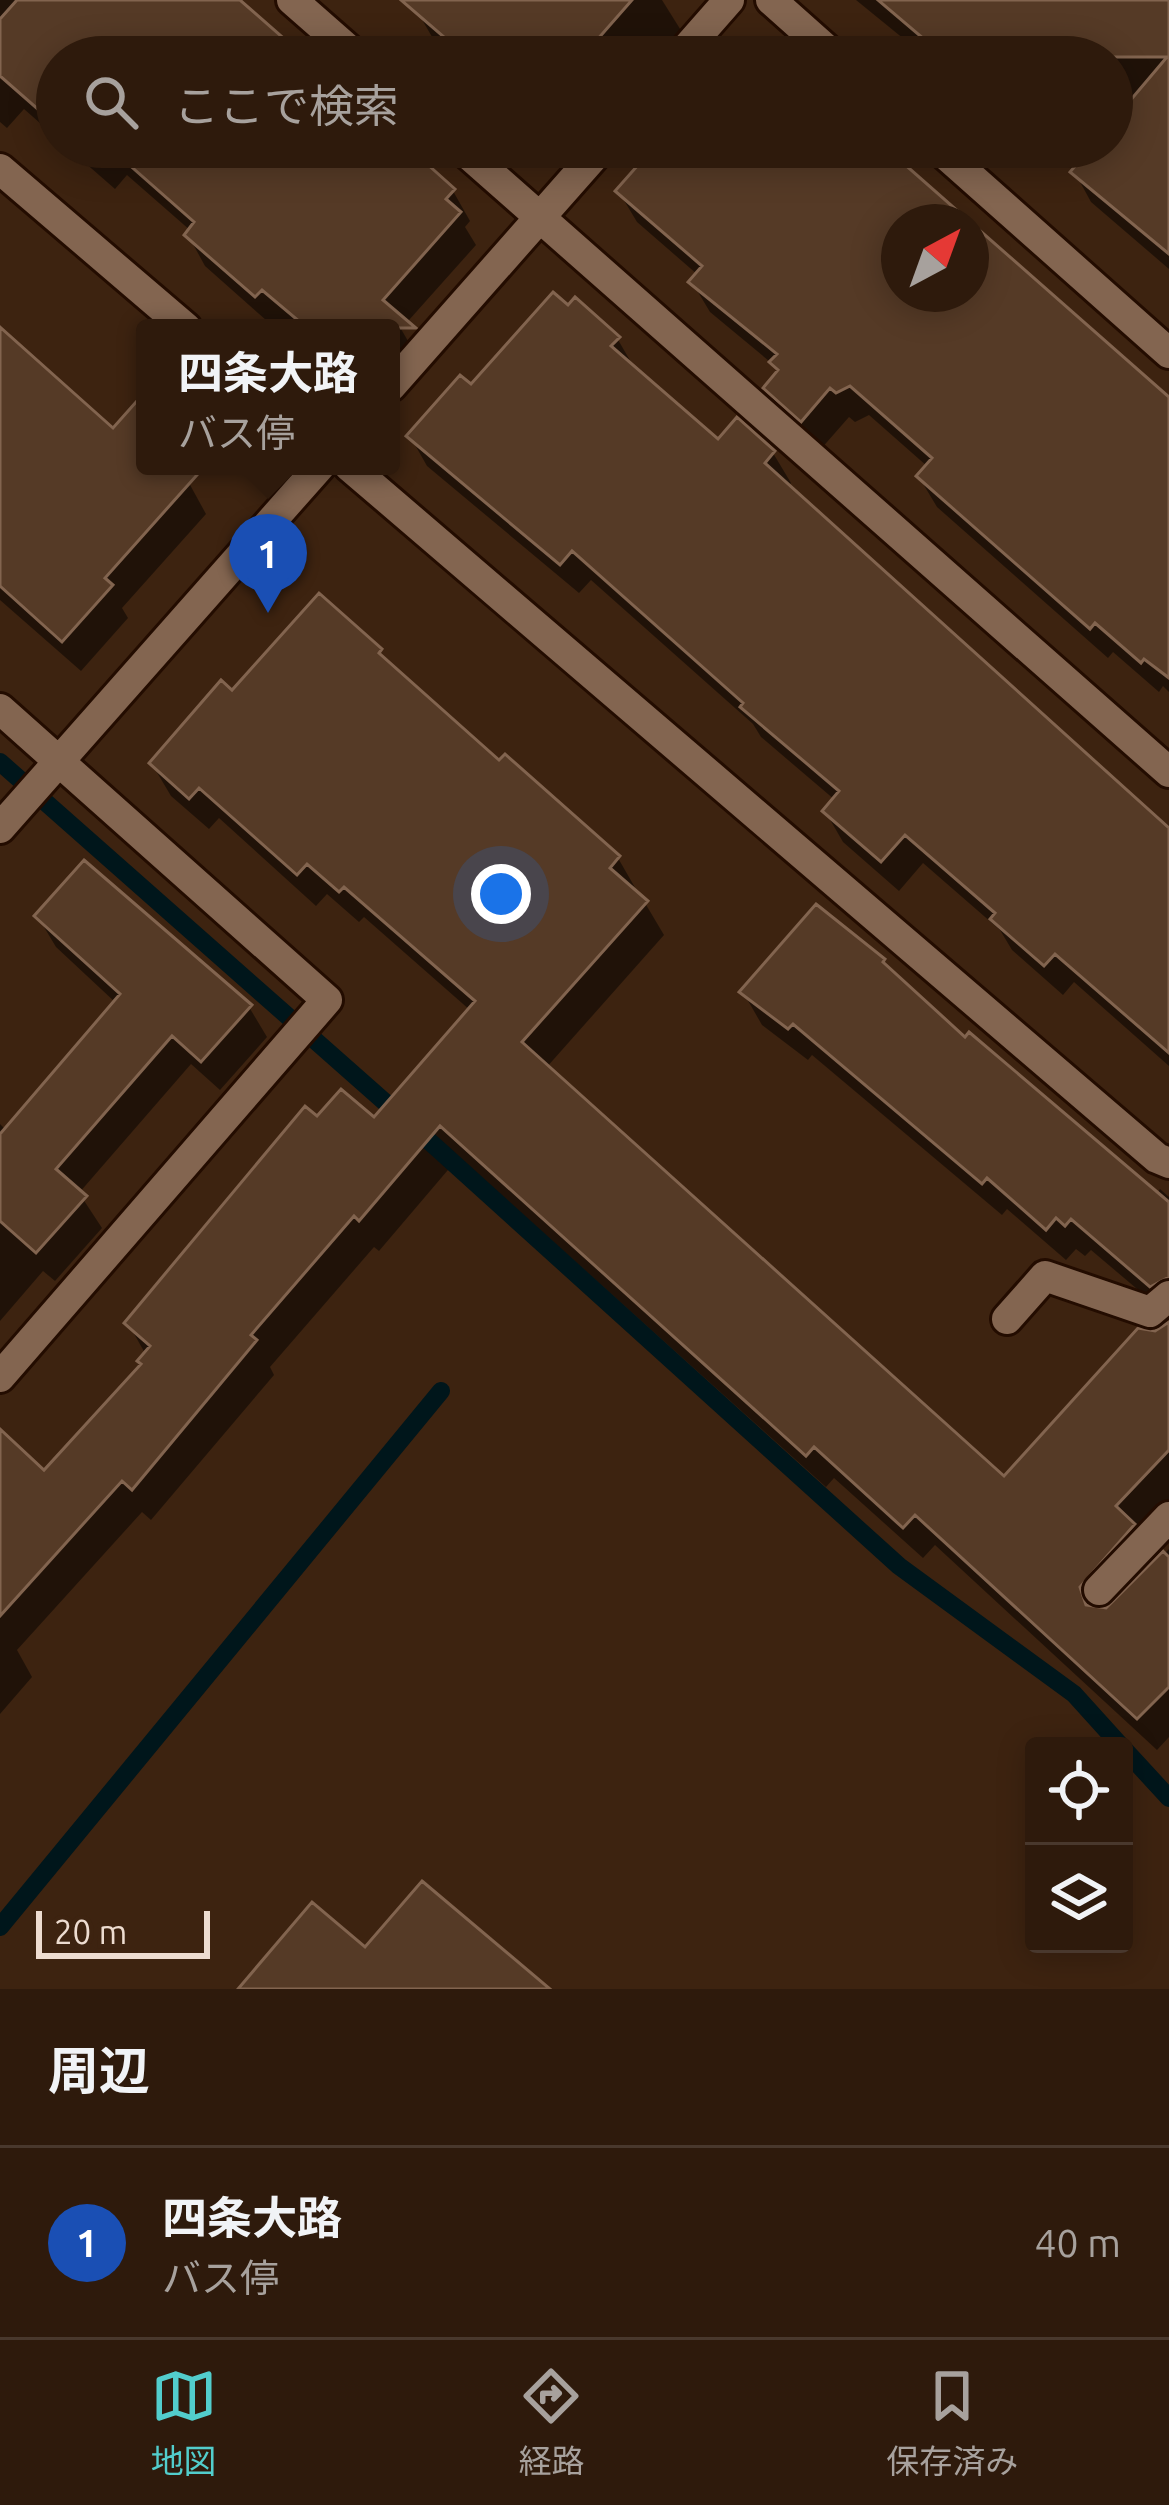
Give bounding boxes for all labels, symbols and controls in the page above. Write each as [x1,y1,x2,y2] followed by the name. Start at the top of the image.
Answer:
[36,36,1133,168] search box
[78,69,144,135] icon: search
[174,80,399,131] text: ここで検索
[881,204,989,312] north arrow
[136,319,400,475] popup
[178,347,358,398] text: 四条大路
[178,411,295,454] text: バス停
[229,514,307,613] pin: 1
[471,864,531,924] your location
[1025,1737,1133,1953] map controls
[1025,1737,1133,1845] button: locate
[1025,1845,1133,1953] button: layers
[36,1905,210,1958] scale bar
[54,1913,127,1950] text: 20 m
[48,2041,150,2099] text: 周辺
[162,2192,342,2243] text: 四条大路
[76,2221,98,2264] text: 1
[1034,2221,1121,2264] text: 40 m
[162,2256,279,2299] text: バス停
[151,2363,217,2483] tab: 地図
[518,2363,584,2483] tab: 経路
[886,2363,1018,2483] tab: 保存済み

